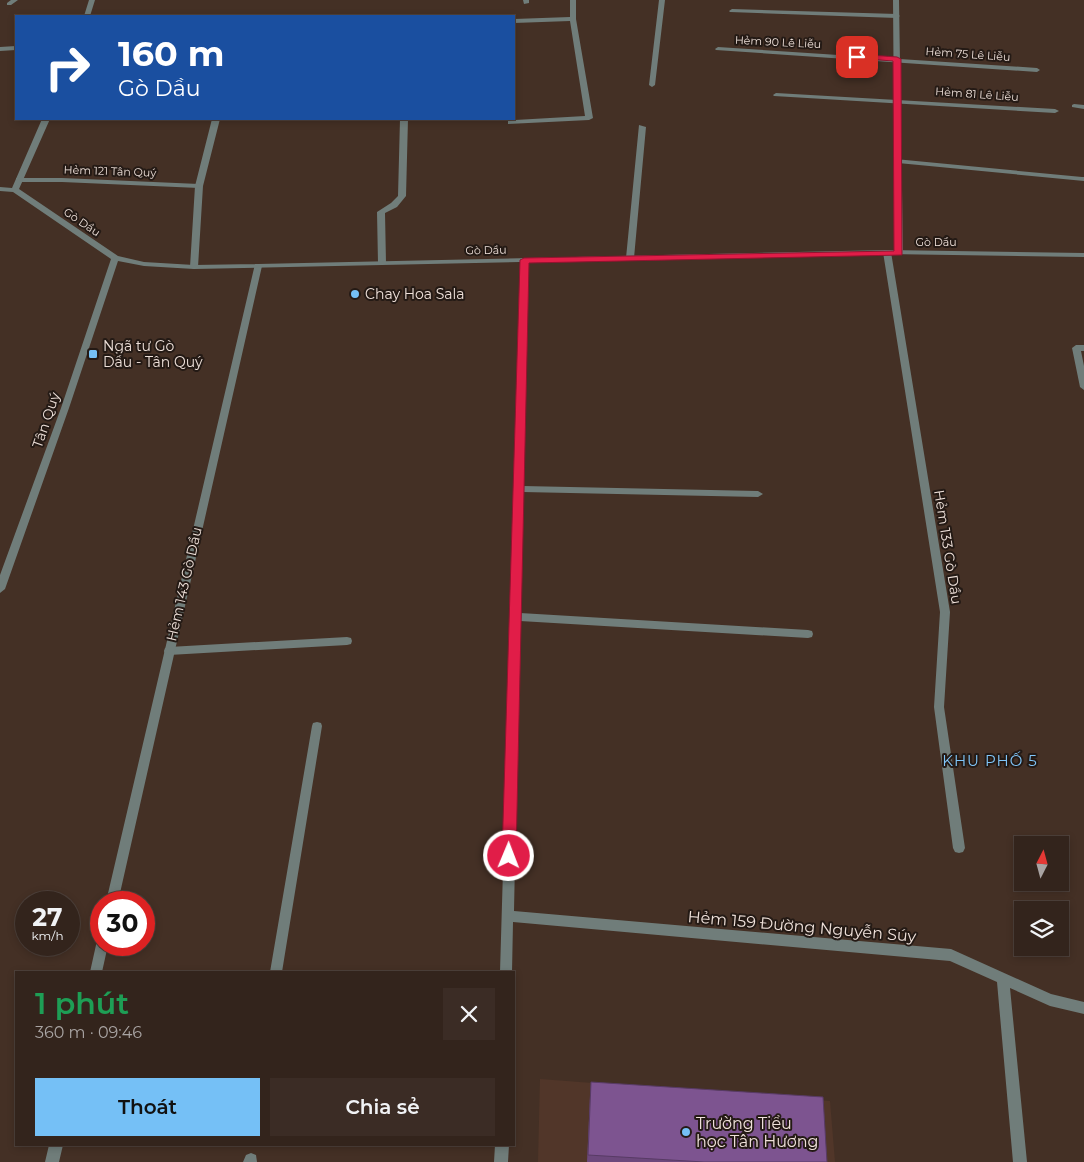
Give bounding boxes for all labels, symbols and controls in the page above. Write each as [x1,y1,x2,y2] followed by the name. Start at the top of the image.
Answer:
[118,32,224,75] text: 160 m
[734,33,822,51] street label: Hẻm 90 Lê Liễu
[35,35,100,100] icon: right
[836,36,878,78] pin
[843,43,871,71] icon: arrive
[925,44,1011,64] street label: Hẻm 75 Lê Liễu
[118,75,201,102] text: Gò Dầu
[935,84,1019,104] street label: Hẻm 81 Lê Liễu
[64,162,157,180] street label: Hẻm 121 Tân Quý
[61,205,103,239] street label: Gò Dầu
[915,235,957,249] street label: Gò Dầu
[465,243,507,257] street label: Gò Dầu
[365,285,465,303] place label: Chay Hoa Sala
[349,288,361,300] marker: Chay Hoa Sala
[103,337,203,371] place label: Ngã tư Gò Dầu - Tân Quý
[87,348,99,360] marker: Ngã tư Gò Dầu - Tân Quý
[28,389,64,450] street label: Tân Quý
[930,489,966,605] street label: Hẻm 133 Gò Dầu
[162,525,206,643] street label: Hẻm 143 Gò Dầu
[942,751,1038,770] district label: KHU PHỐ 5
[482,829,534,881] position arrow
[1014,836,1069,891] north arrow
[1014,836,1069,956] map controls
[90,891,155,956] speed limit sign: 30
[1014,901,1069,956] button: layers
[32,902,63,932] text: 27
[687,907,917,946] street label: Hẻm 159 Đường Nguyễn Súy
[31,928,64,943] text: km/h
[35,985,129,1022] text: 1 phút
[443,988,495,1040] button: close
[35,1023,142,1042] text: 360 m · 09:46
[35,1078,260,1136] button: Thoát
[270,1078,495,1136] button: Chia sẻ
[696,1114,819,1151] place label: Trường Tiểu học Tân Hương
[680,1126,692,1138] marker: Trường Tiểu học Tân Hương

